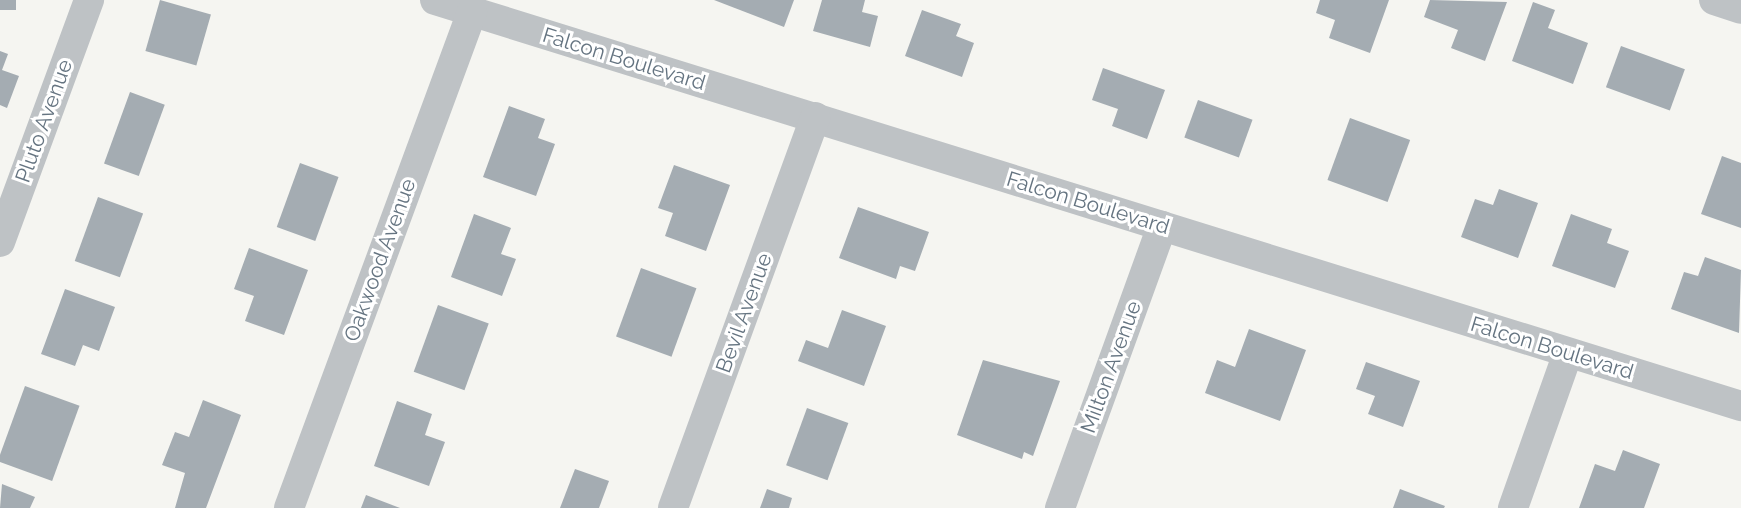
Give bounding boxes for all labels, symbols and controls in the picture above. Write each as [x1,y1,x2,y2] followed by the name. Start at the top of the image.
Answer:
[540,22,708,96] street label: Falcon Boulevard
[10,56,78,186] street label: Pluto Avenue
[1004,166,1172,240] street label: Falcon Boulevard
[339,175,421,345] street label: Oakwood Avenue
[711,249,777,377] street label: Bevil Avenue
[1075,297,1147,437] street label: Milton Avenue
[1468,311,1636,385] street label: Falcon Boulevard

